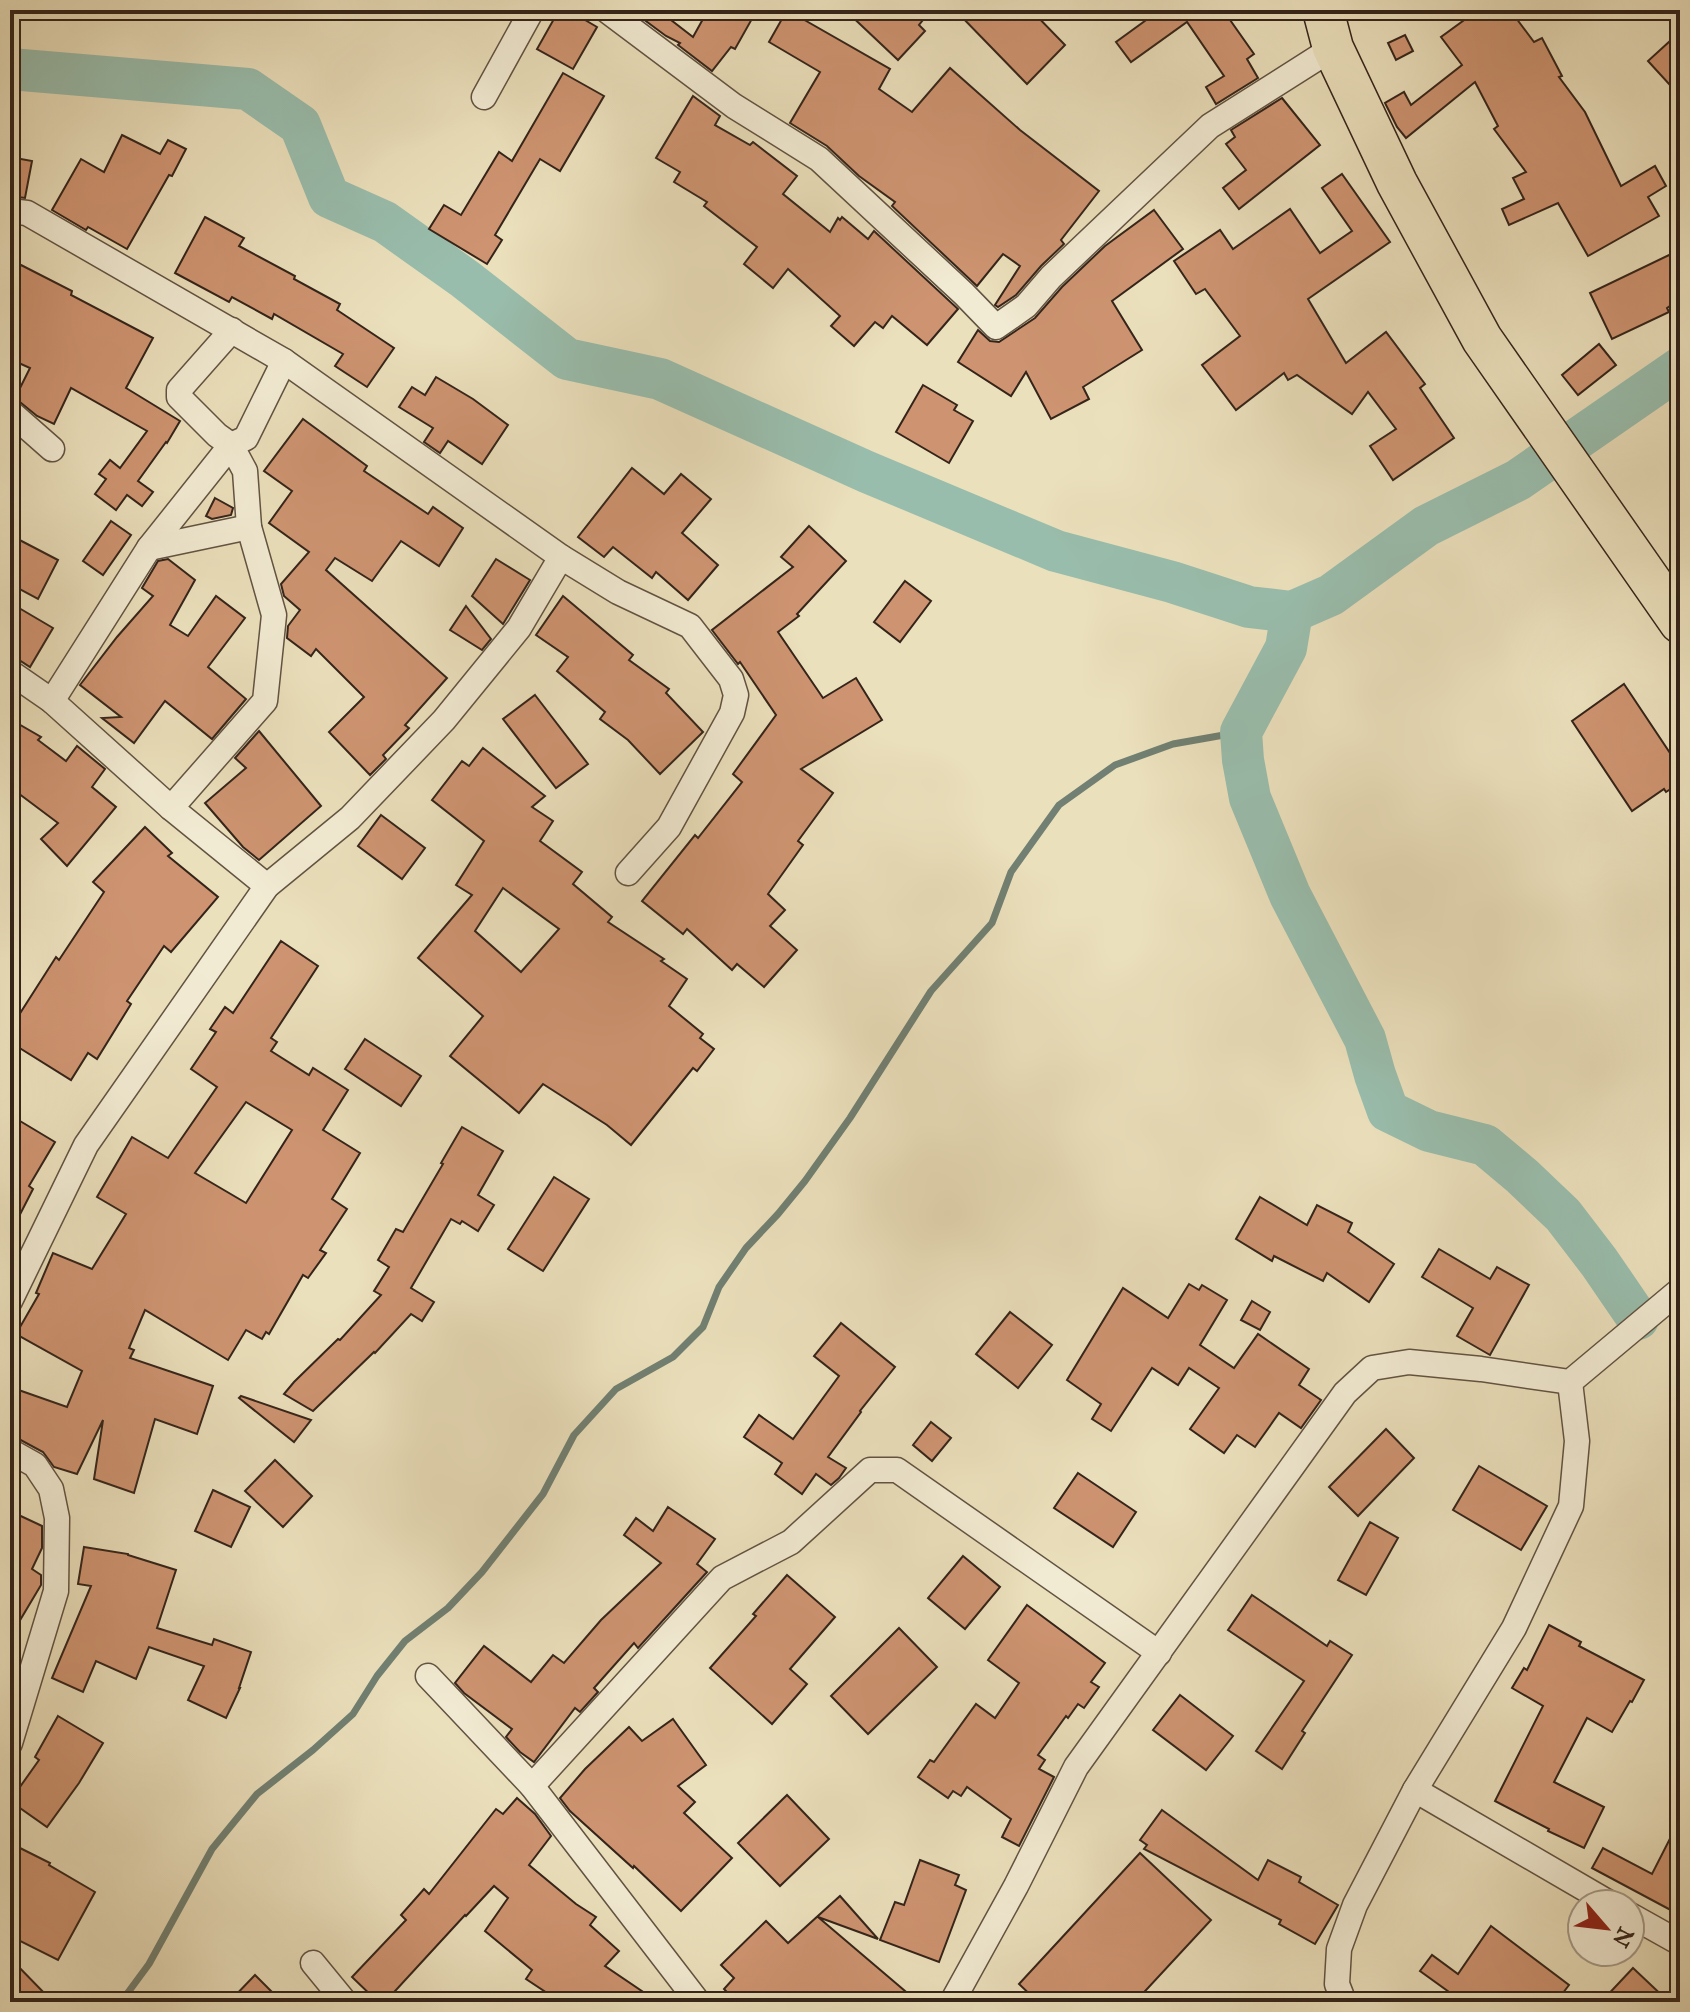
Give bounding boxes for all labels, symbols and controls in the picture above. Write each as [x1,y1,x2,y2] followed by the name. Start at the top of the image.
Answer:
[1566,1888,1646,1968] north arrow
[1607,1923,1640,1952] text: N

